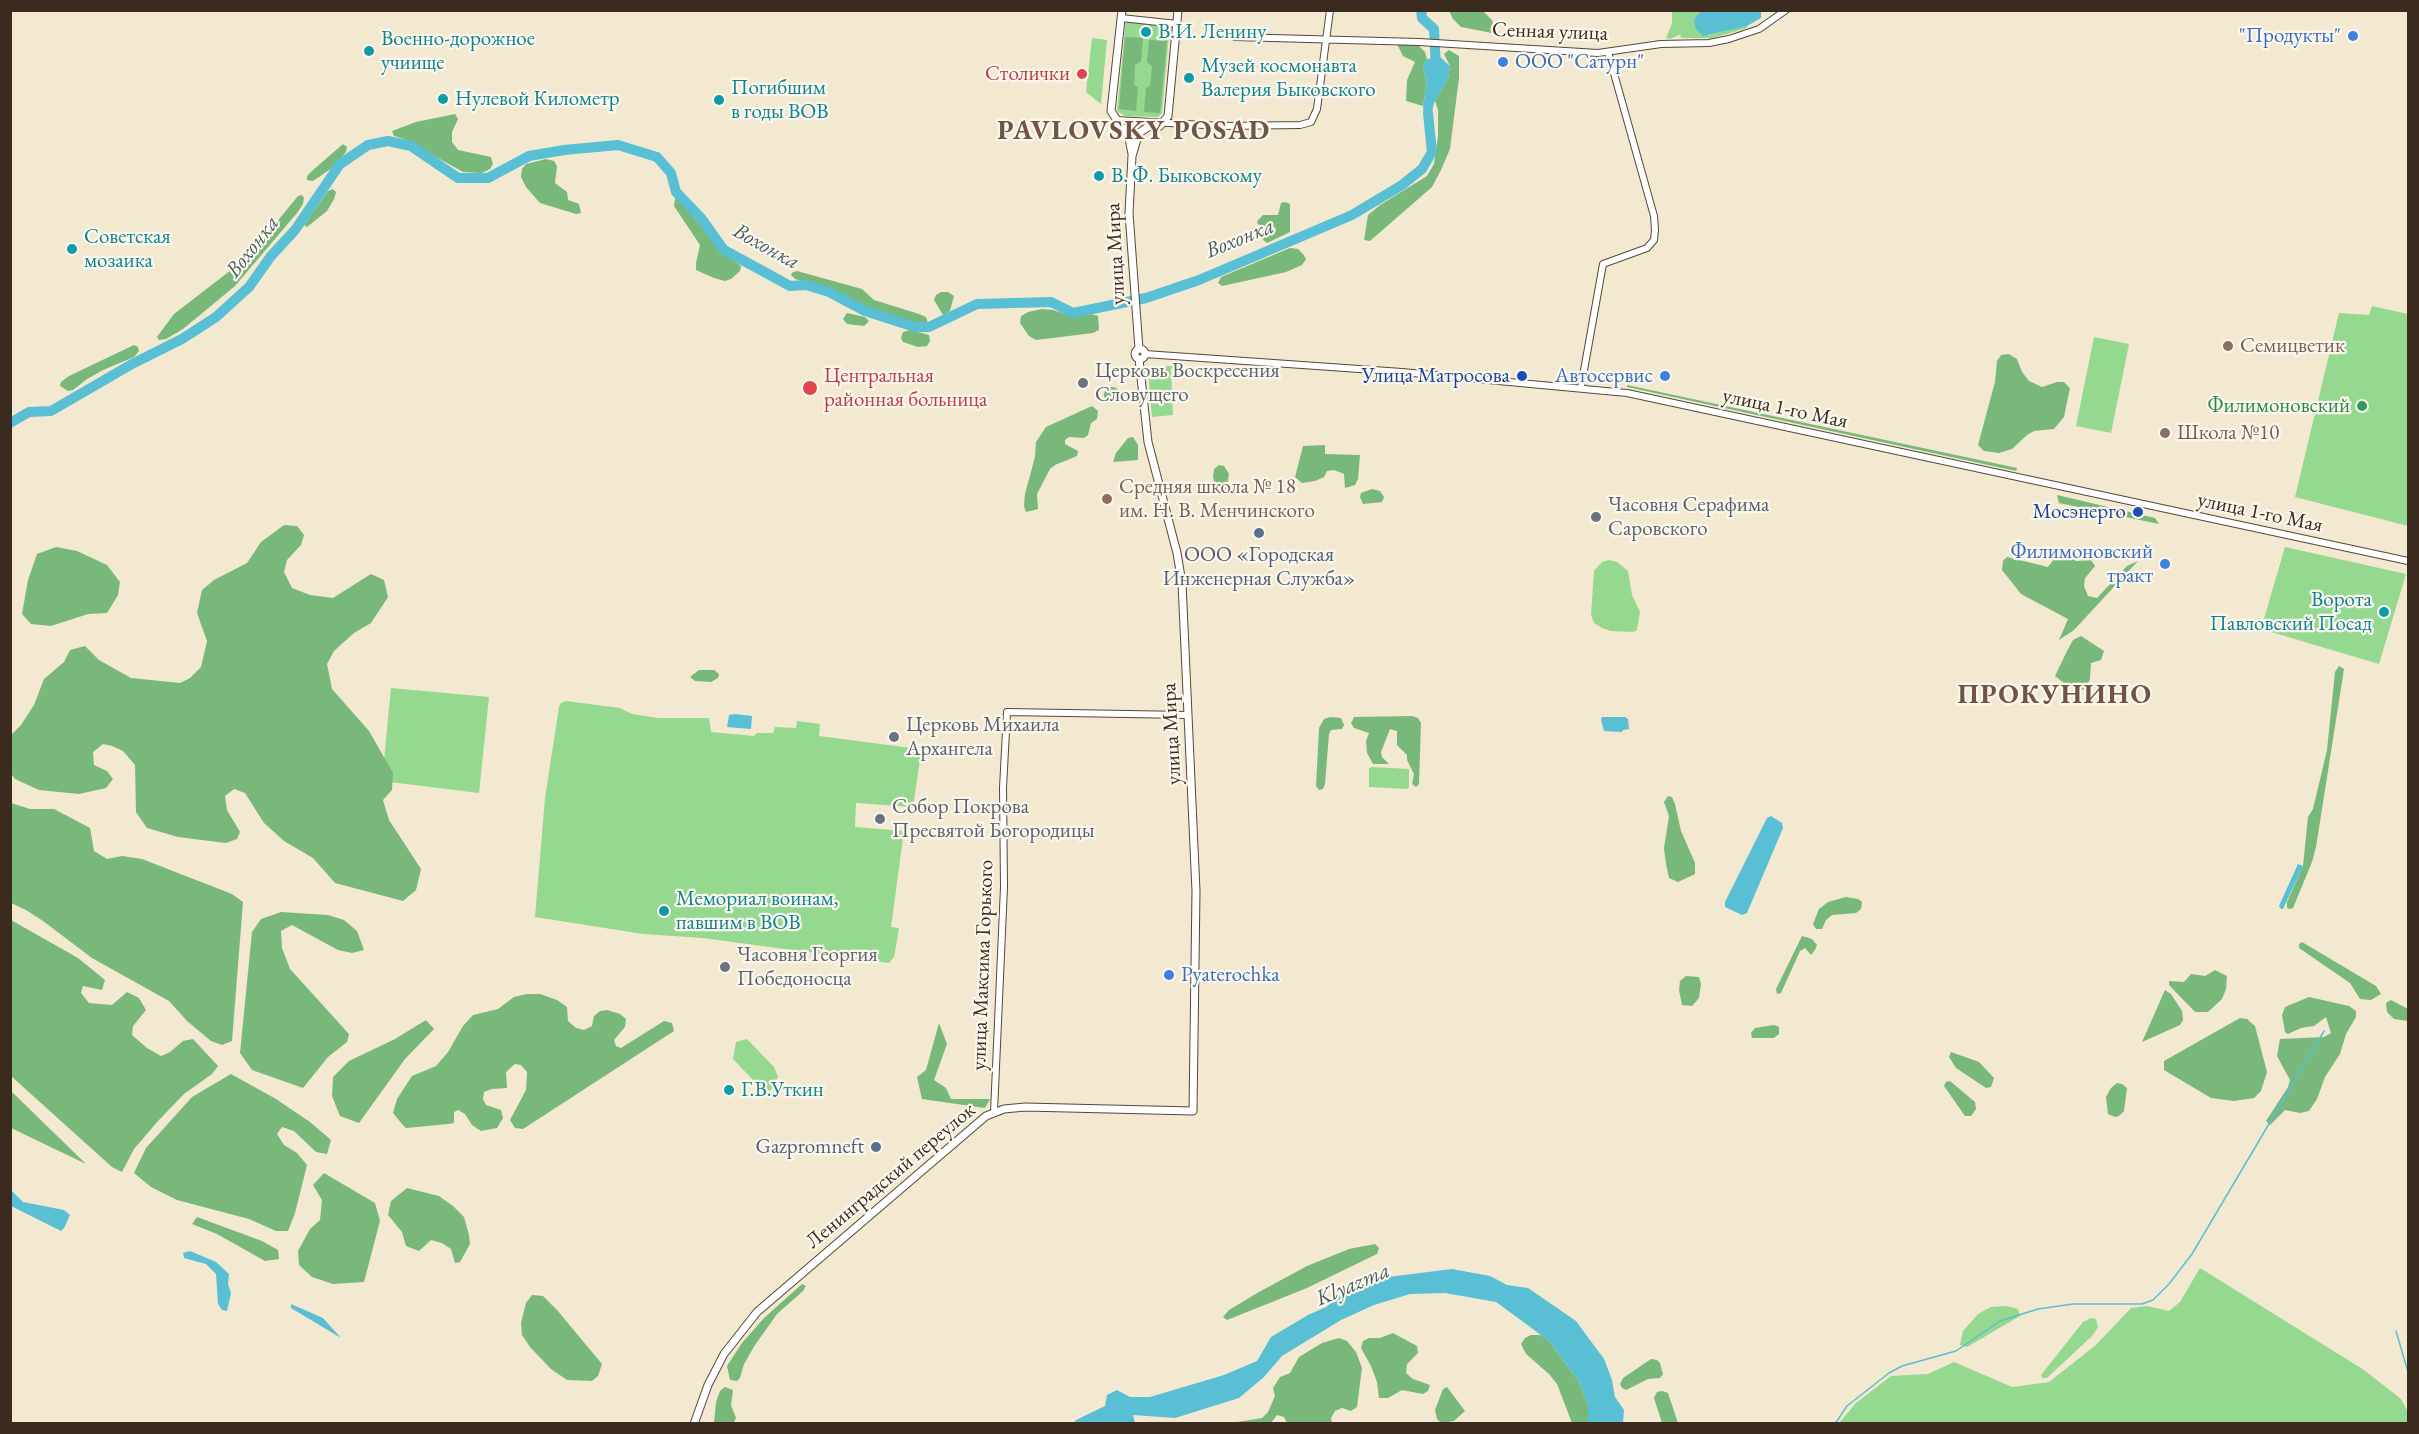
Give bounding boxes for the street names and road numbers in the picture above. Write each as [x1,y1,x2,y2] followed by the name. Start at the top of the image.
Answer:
[1492,17,1608,47] street label: Сенная улица
[1101,202,1131,306] street label: улица Мира
[1720,383,1850,435] street label: улица 1-го Мая
[2195,487,2325,539] street label: улица 1-го Мая
[1157,682,1187,786] street label: улица Мира
[967,859,999,1071] street label: улица Максима Горького
[801,1098,981,1254] street label: Ленинградский переулок

